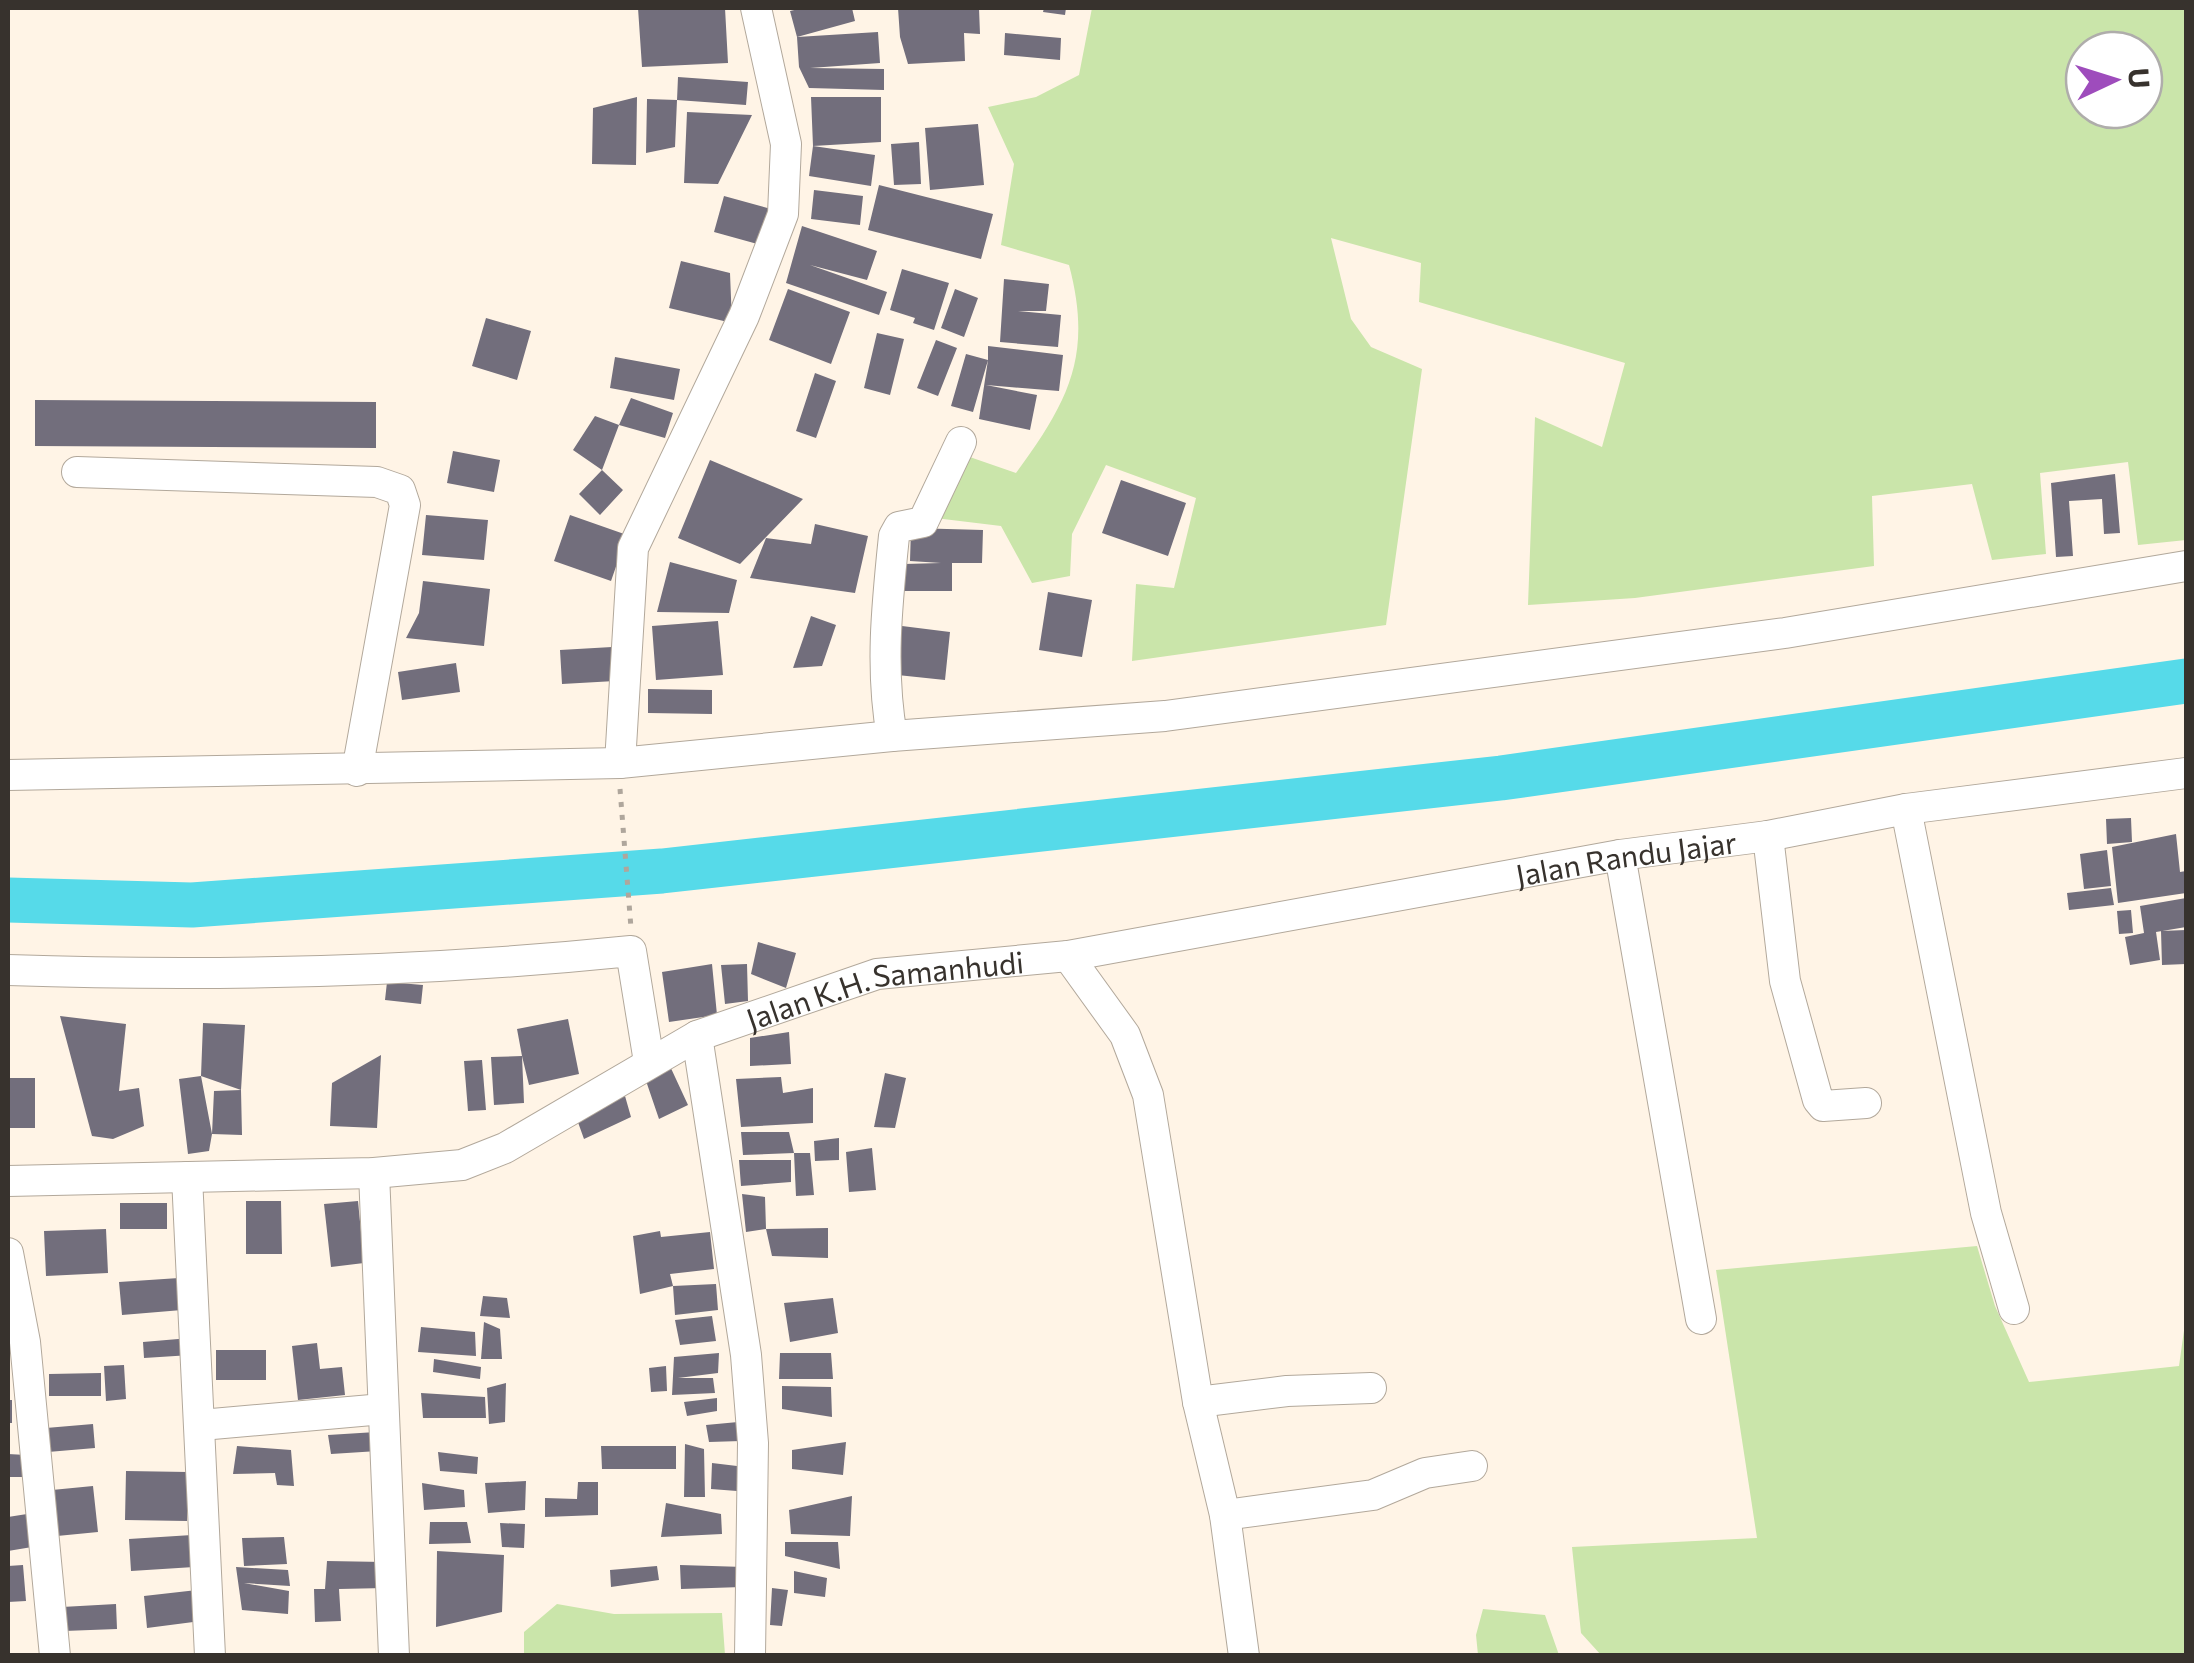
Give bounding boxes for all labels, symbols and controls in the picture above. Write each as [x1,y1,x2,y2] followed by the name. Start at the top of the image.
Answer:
[2064,30,2164,130] north arrow
[2122,67,2158,90] text: U
[1512,822,1739,892] street label: Jalan Randu Jajar
[741,942,1025,1036] street label: Jalan K.H. Samanhudi

